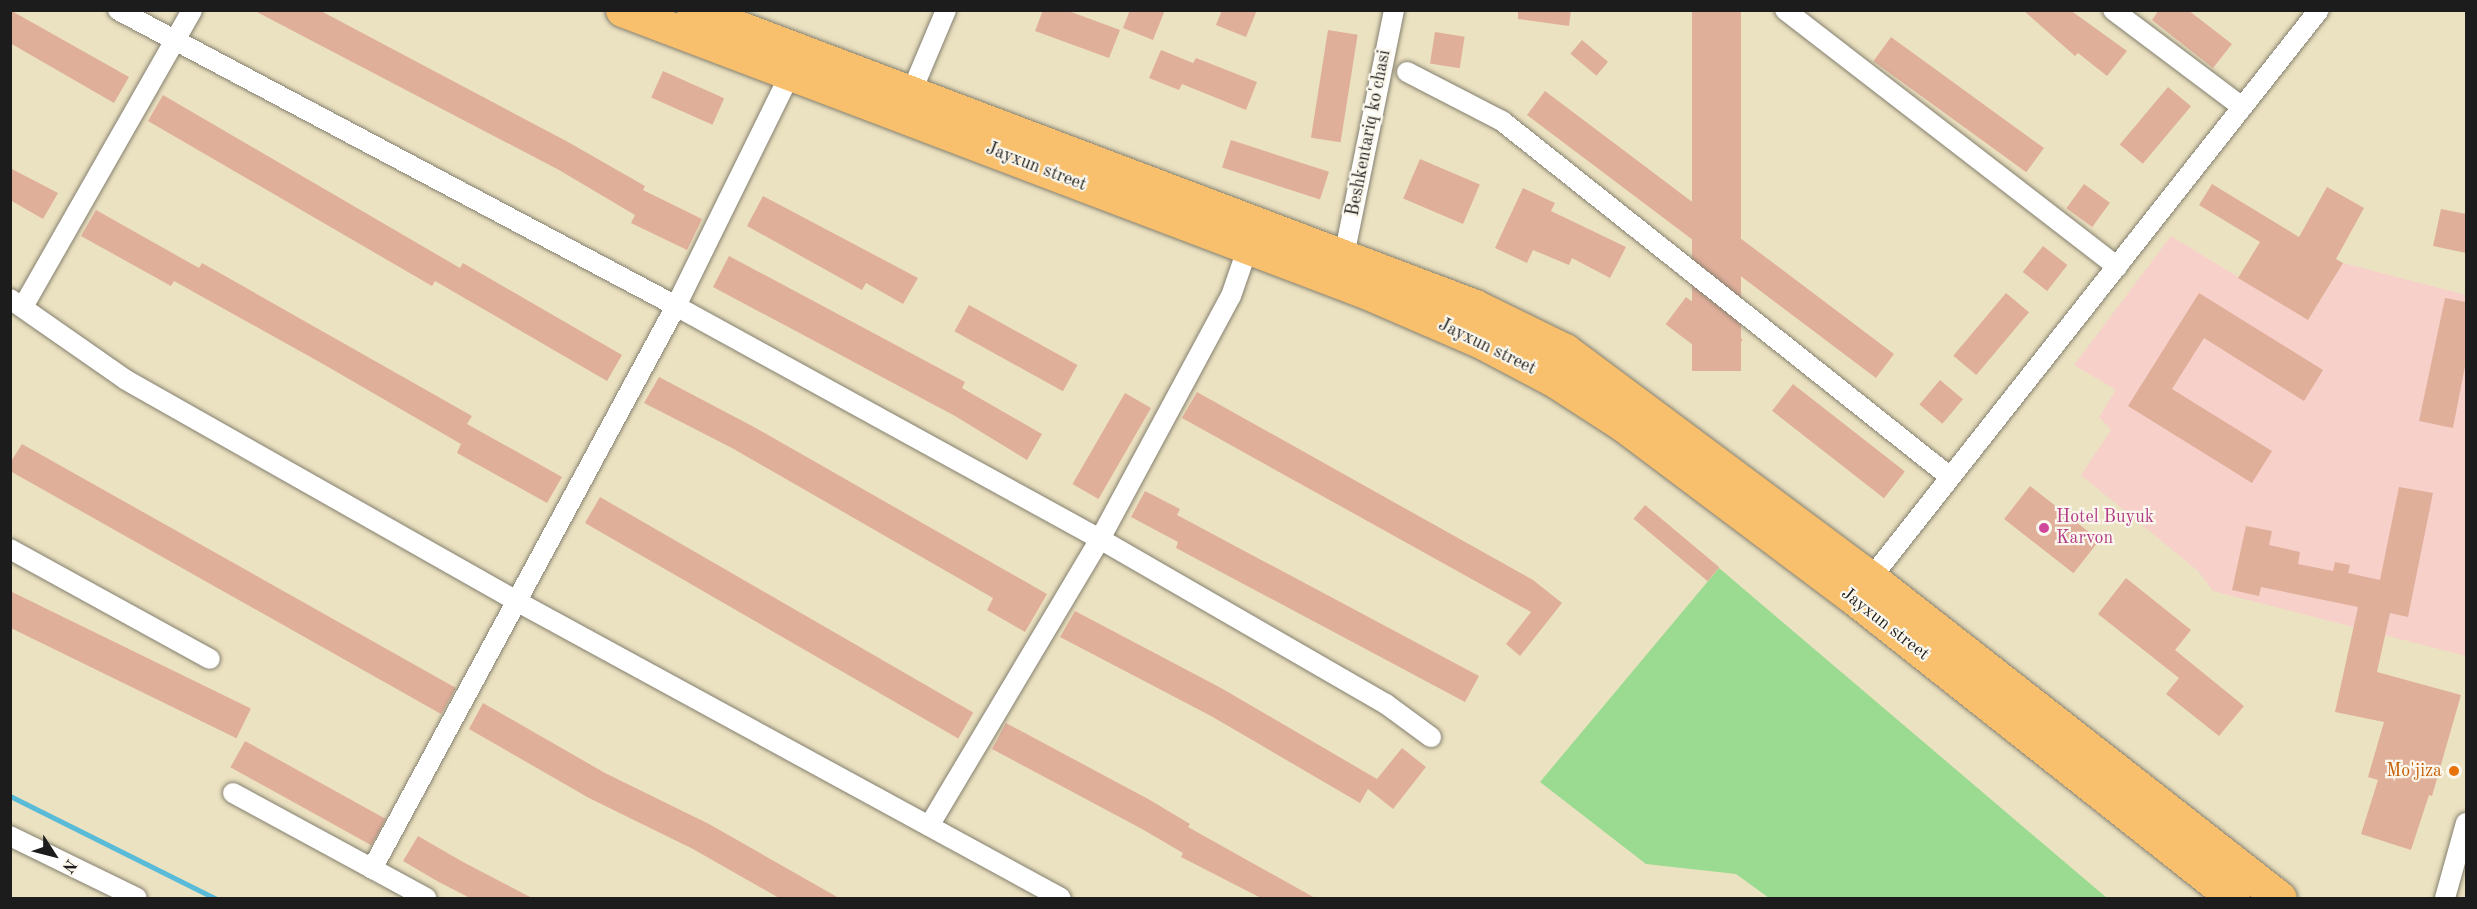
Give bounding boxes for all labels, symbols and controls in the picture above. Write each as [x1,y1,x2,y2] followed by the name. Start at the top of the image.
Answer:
[1342,48,1396,218] street label: Beshkentariq ko'chasi
[983,138,1089,196] street label: Jayxun street
[1435,314,1539,380] street label: Jayxun street
[2056,507,2154,550] place label: Hotel Buyuk Karvon
[2037,521,2051,535] marker: Hotel Buyuk Karvon
[1837,583,1933,665] street label: Jayxun street
[2386,760,2442,782] place label: Mo'jiza
[2447,764,2461,778] marker: Mo'jiza
[24,825,84,885] north arrow
[58,856,79,875] text: N

